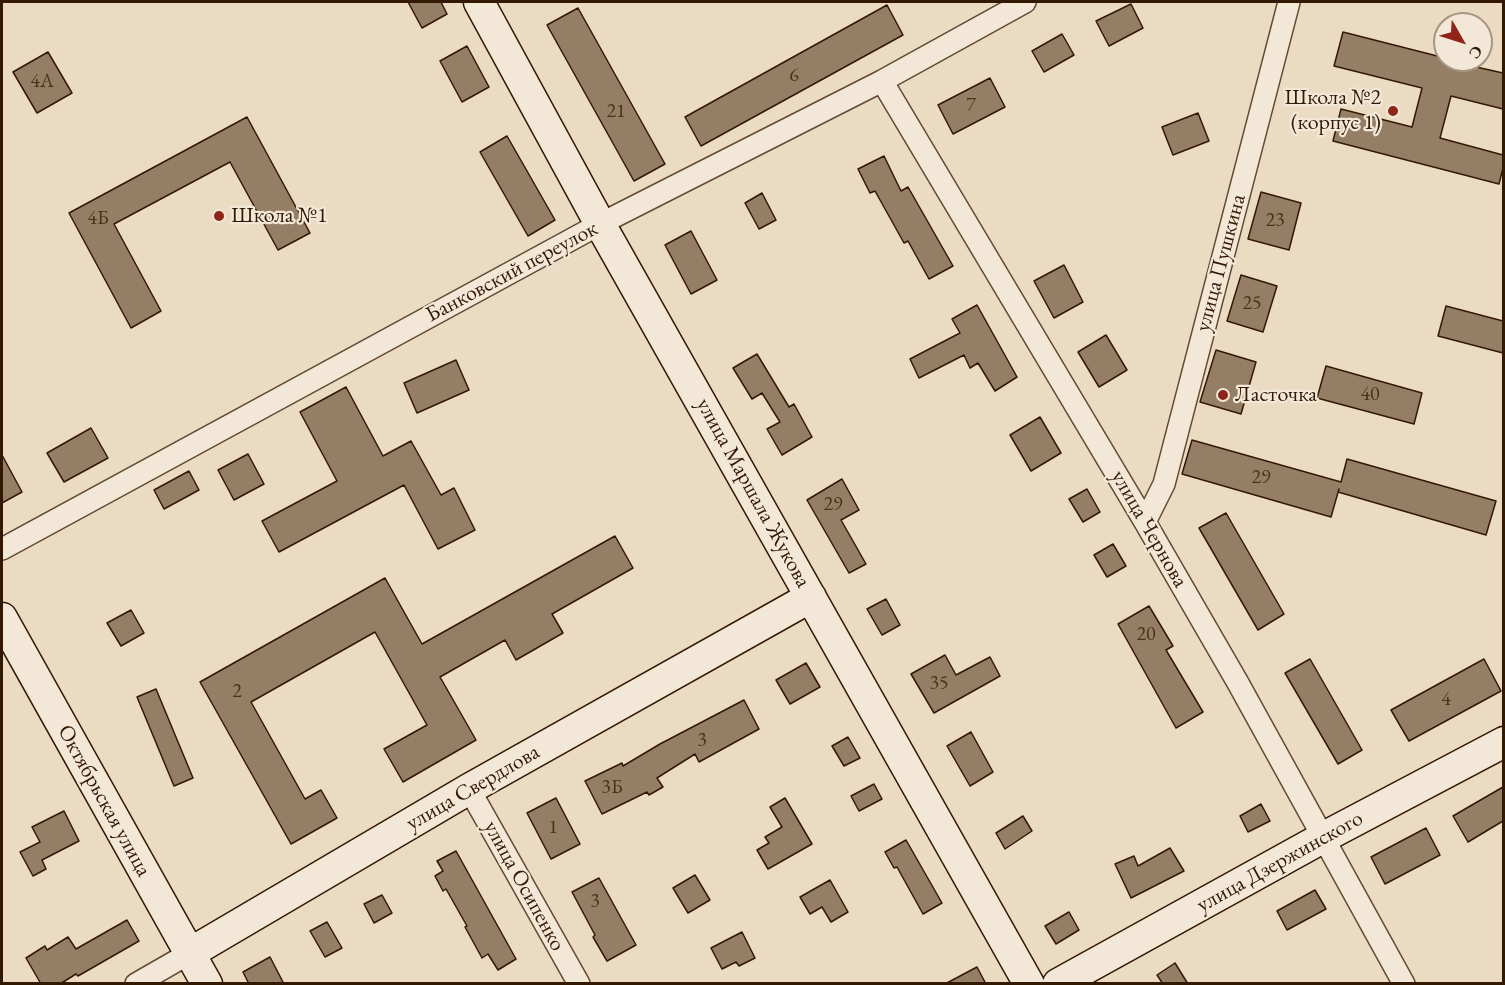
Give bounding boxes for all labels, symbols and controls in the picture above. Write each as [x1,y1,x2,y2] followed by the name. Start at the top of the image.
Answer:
[1433,12,1493,72] north arrow
[1464,41,1488,63] text: С
[789,64,799,88] house number: 6
[30,70,54,94] house number: 4А
[1284,85,1381,136] place label: Школа №2 (корпус 1)
[966,94,976,118] house number: 7
[606,100,626,124] house number: 21
[1386,104,1400,118] marker: Школа №2 (корпус 1)
[1190,191,1252,335] street label: улица Пушкина
[231,203,328,229] place label: Школа №1
[87,207,109,231] house number: 4Б
[212,209,226,223] marker: Школа №1
[1265,209,1285,233] house number: 23
[422,216,602,328] street label: Банковский переулок
[1242,292,1262,316] house number: 25
[1235,382,1317,408] place label: Ласточка
[1360,383,1380,407] house number: 40
[1216,388,1230,402] marker: Ласточка
[690,394,816,592] street label: улица Маршала Жукова
[1105,466,1193,592] street label: улица Чернова
[1251,466,1271,490] house number: 29
[823,493,843,517] house number: 29
[1136,623,1156,647] house number: 20
[929,672,949,696] house number: 35
[232,680,242,704] house number: 2
[1441,688,1451,712] house number: 4
[51,720,157,882] street label: Октябрьская улица
[697,729,707,753] house number: 3
[402,739,544,837] street label: улица Свердлова
[601,776,623,800] house number: 3Б
[1192,805,1368,919] street label: улица Дзержинского
[477,816,571,956] street label: улица Осипенко
[548,816,558,840] house number: 1
[590,890,600,914] house number: 3

